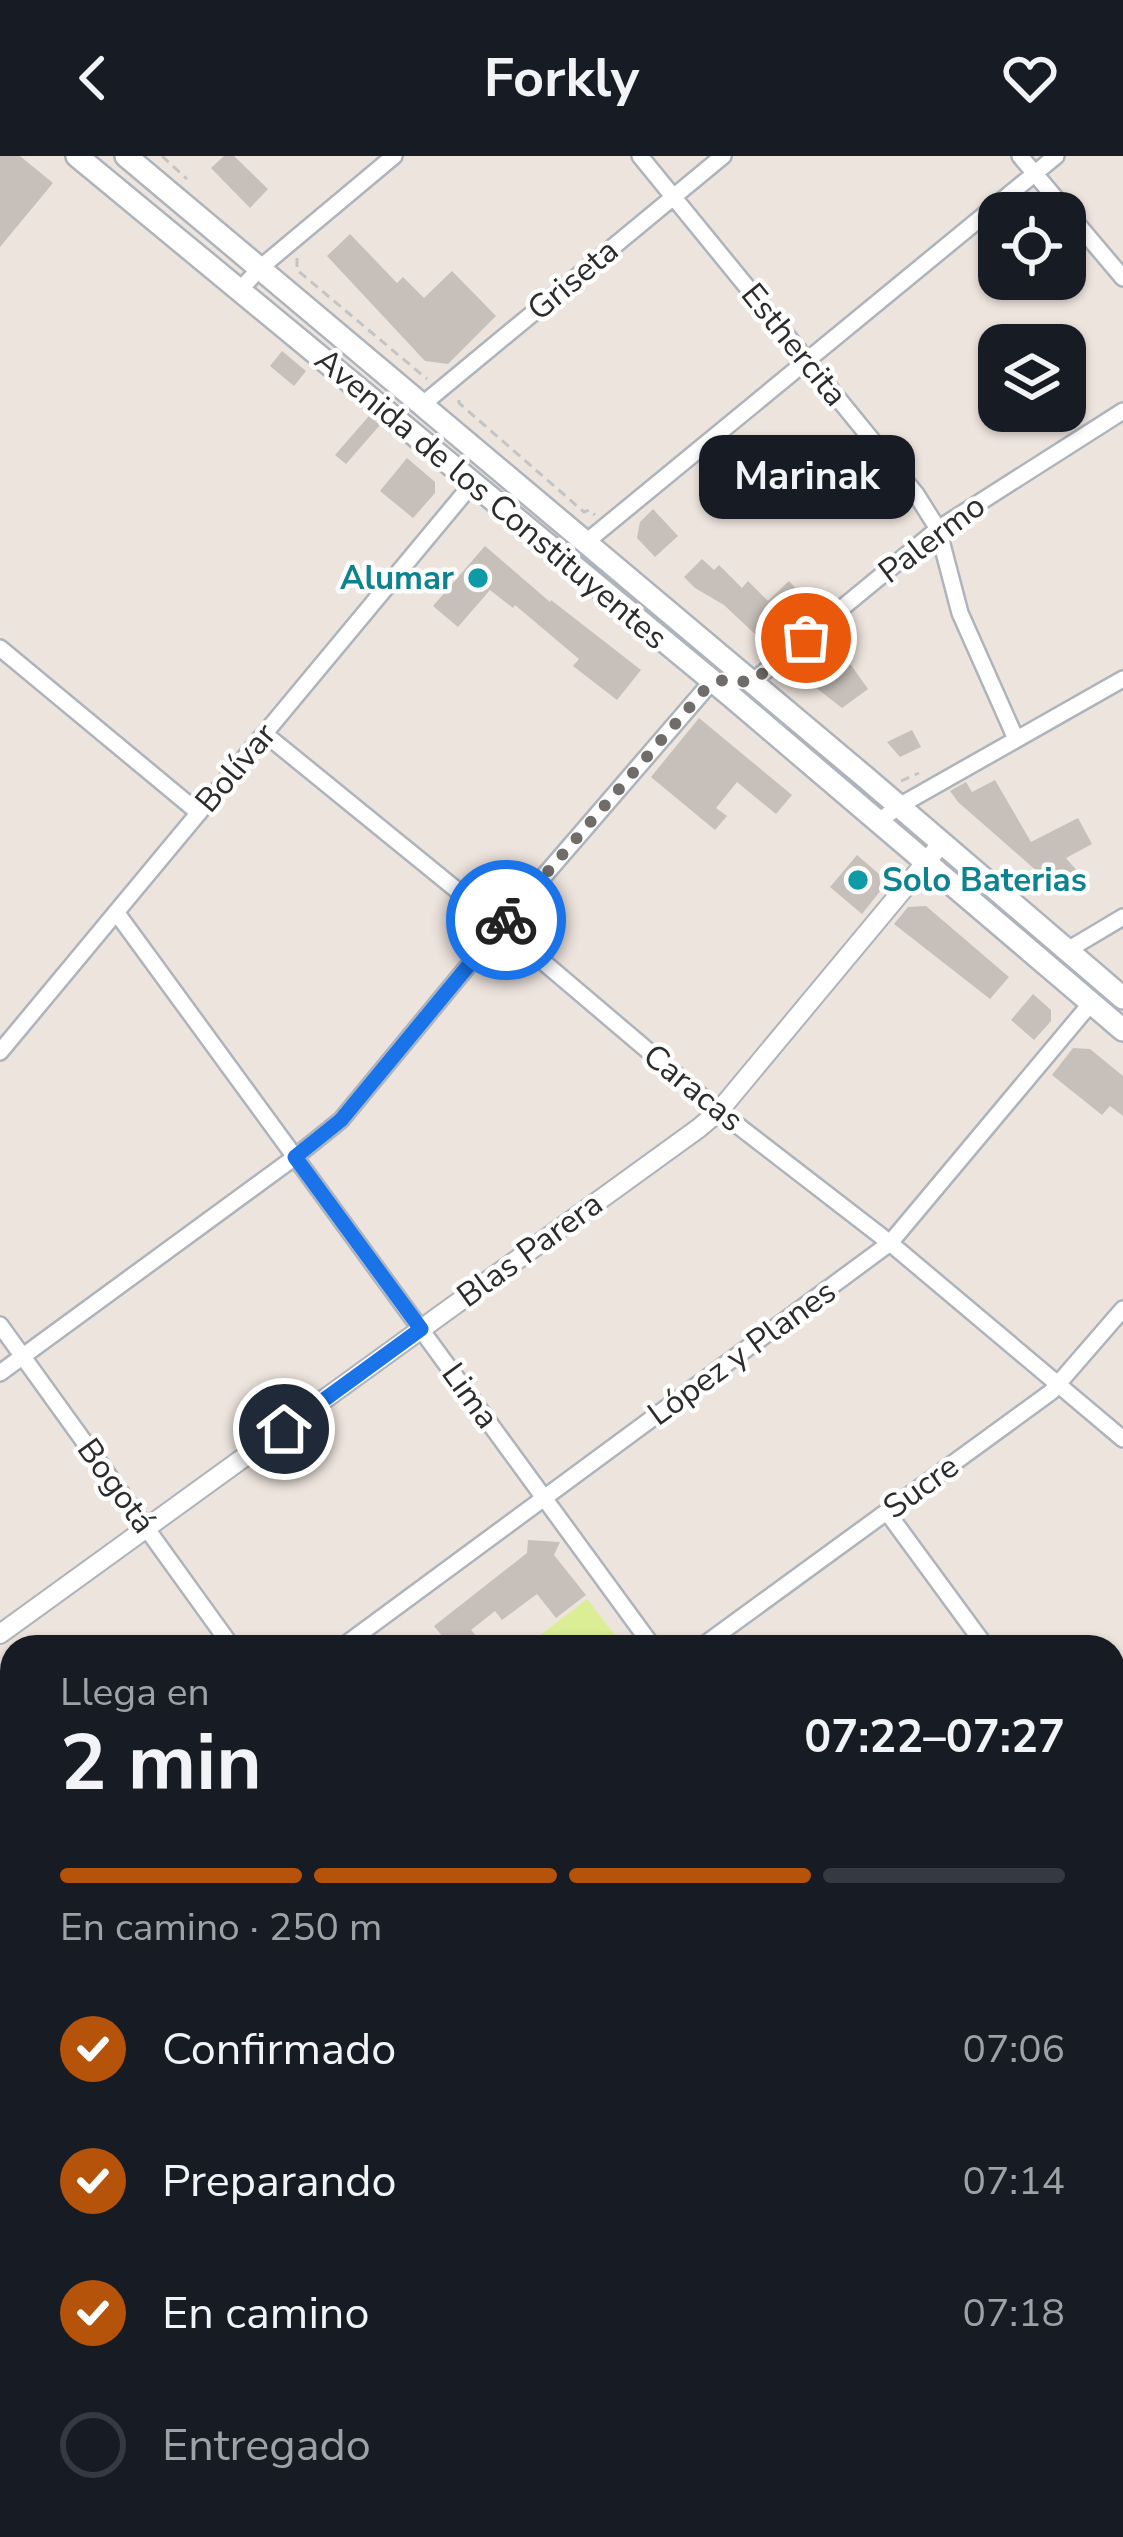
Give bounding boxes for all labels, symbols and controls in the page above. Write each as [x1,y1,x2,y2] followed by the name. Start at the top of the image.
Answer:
[484,41,639,115] text: Forkly
[60,45,126,111] icon: back
[997,45,1063,111] icon: heart
[978,192,1086,432] map controls
[978,192,1086,300] button: locate
[518,229,628,331] street label: Griseta
[731,274,857,416] street label: Esthercita
[978,324,1086,432] button: layers
[305,338,677,660] street label: Avenida de los Constituyentes
[698,434,914,518] callout: Marinak
[734,450,880,503] text: Marinak
[869,484,995,594] street label: Palermo
[340,556,454,601] place label: Alumar
[465,565,491,591] marker: Alumar
[755,587,857,689] pin
[773,605,839,671] icon: bag
[185,714,287,822] street label: Bolívar
[882,858,1087,903] place label: Solo Baterias
[446,860,566,980] courier
[845,867,871,893] marker: Solo Baterias
[473,887,539,953] icon: bike
[633,1034,753,1142] street label: Caracas
[448,1182,612,1318] street label: Blas Parera
[639,1269,845,1437] street label: López y Planes
[431,1354,509,1438] street label: Lima
[233,1378,335,1480] pin
[251,1396,317,1462] icon: home
[66,1429,166,1543] street label: Bogotá
[874,1444,968,1530] street label: Sucre
[60,1666,210,1719] text: Llega en
[804,1707,1065,1768] text: 07:22–07:27
[60,1710,262,1817] text: 2 min
[60,1901,382,1954] text: En camino · 250 m
[60,2016,126,2082] icon: check
[162,2019,396,2080] text: Confirmado
[963,2023,1065,2076] text: 07:06
[60,2148,126,2214] icon: check
[162,2151,396,2212] text: Preparando
[963,2155,1065,2208] text: 07:14
[60,2280,126,2346] icon: check
[162,2283,369,2344] text: En camino
[963,2287,1065,2340] text: 07:18
[162,2415,371,2476] text: Entregado

